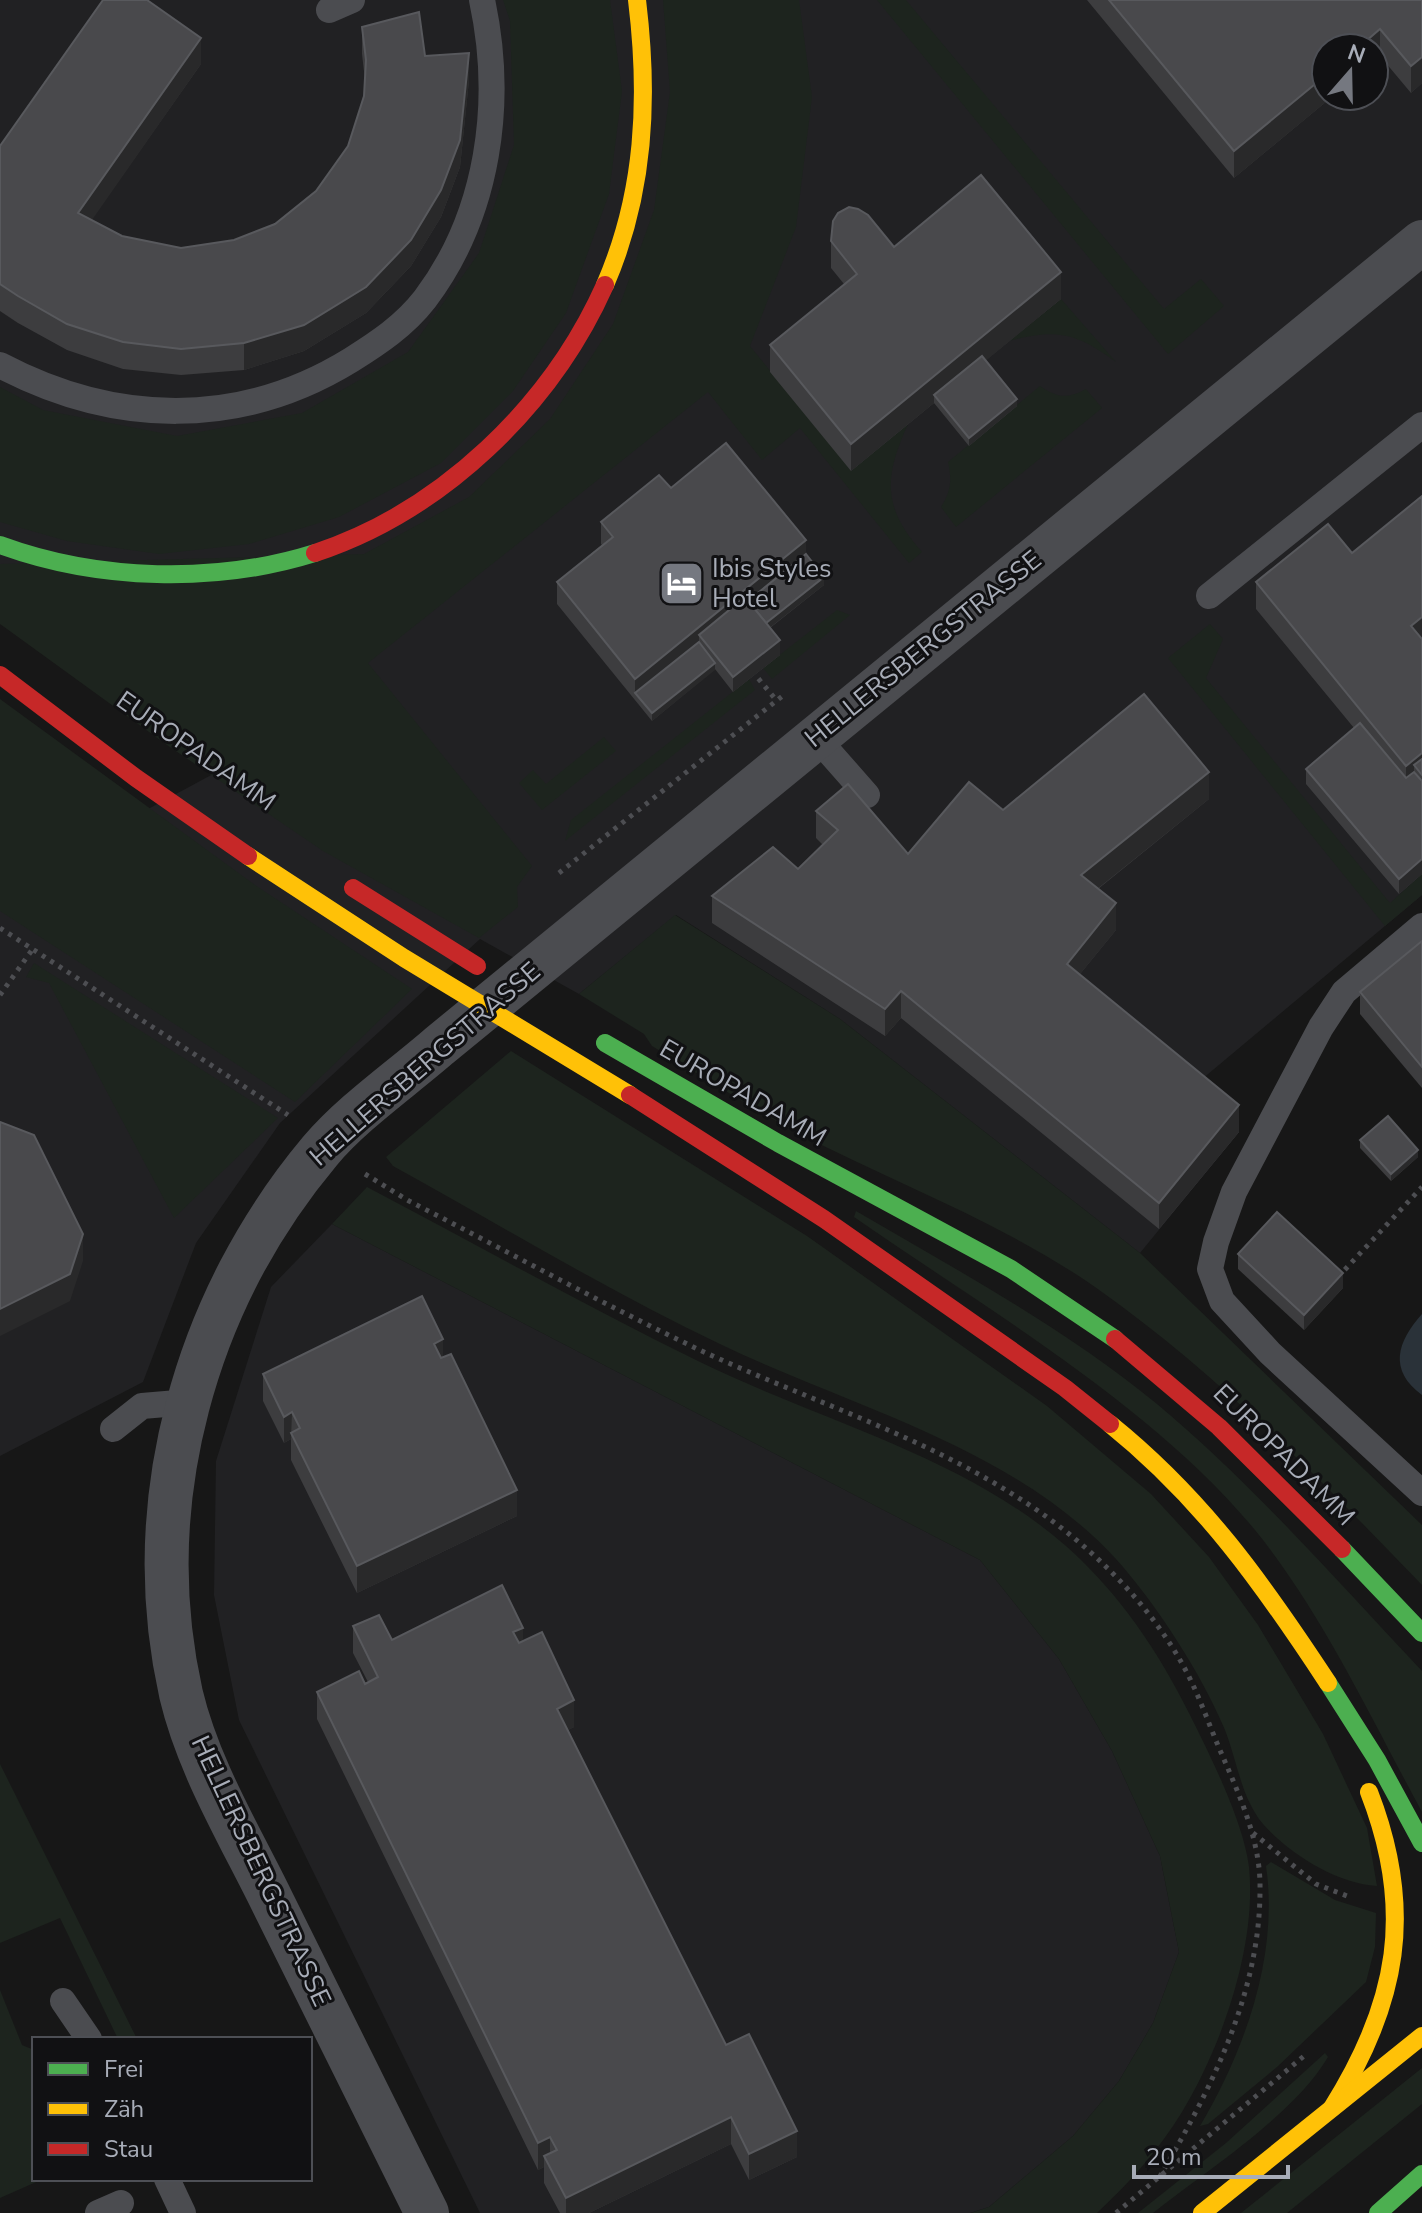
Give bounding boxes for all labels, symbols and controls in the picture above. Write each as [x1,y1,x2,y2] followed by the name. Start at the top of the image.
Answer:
[1310,32,1390,112] north arrow
[1344,37,1369,71] text: N
[797,543,1049,755] street label: HELLERSBERGSTRASSE
[712,551,832,616] place label: Ibis Styles Hotel
[657,559,705,607] hotel icon: Ibis Styles Hotel
[109,683,283,819] street label: EUROPADAMM
[302,954,548,1174] street label: HELLERSBERGSTRASSE
[653,1031,833,1155] street label: EUROPADAMM
[1205,1376,1363,1534] street label: EUROPADAMM
[183,1730,339,2012] street label: HELLERSBERGSTRASSE
[32,2037,312,2181] legend
[104,2053,144,2085] text: Frei
[104,2093,144,2125] text: Zäh
[1134,2129,1288,2179] scale bar
[104,2133,153,2165] text: Stau
[1146,2141,1202,2173] text: 20 m

